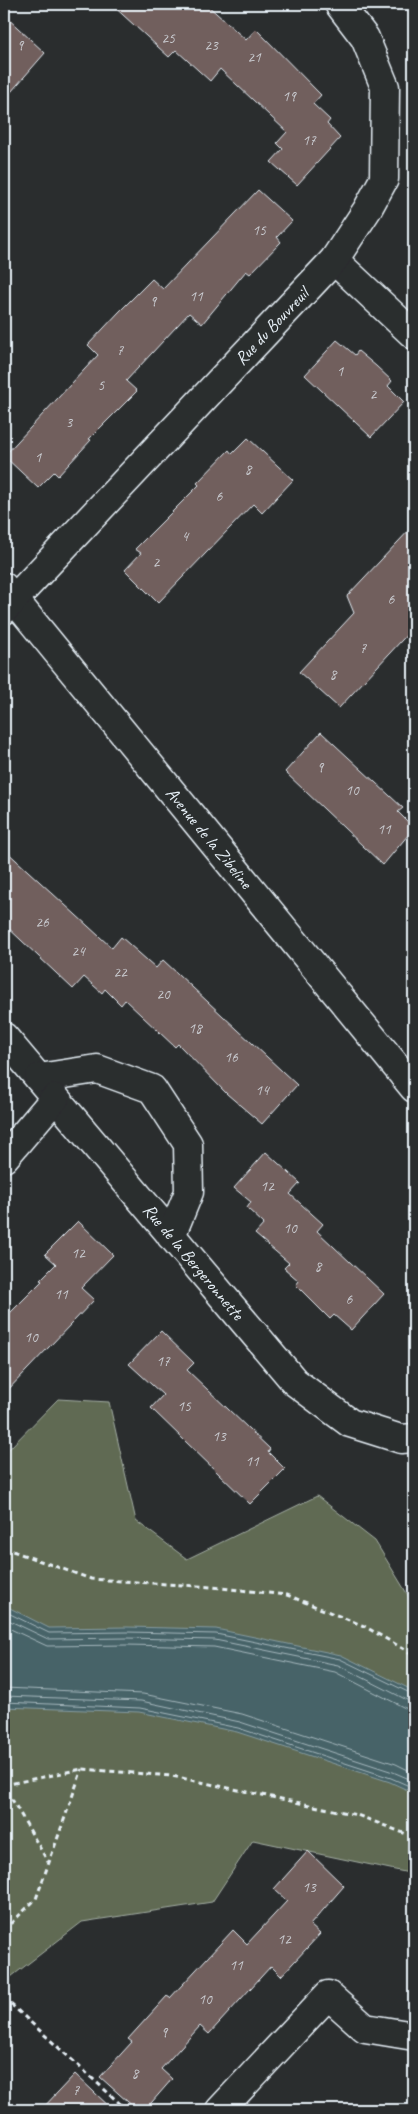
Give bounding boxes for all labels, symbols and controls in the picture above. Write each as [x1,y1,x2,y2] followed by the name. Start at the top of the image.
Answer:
[161,29,176,48] house number: 25
[17,36,25,55] house number: 9
[204,36,219,55] house number: 23
[247,48,262,67] house number: 21
[282,87,297,106] house number: 19
[302,131,317,150] house number: 17
[252,221,267,240] house number: 15
[230,281,315,369] street label: Rue du Bouvreuil
[189,287,204,306] house number: 11
[150,292,158,311] house number: 9
[117,341,125,360] house number: 7
[337,362,345,381] house number: 1
[98,376,106,395] house number: 5
[370,385,378,404] house number: 2
[66,413,74,432] house number: 3
[35,448,43,467] house number: 1
[245,460,253,479] house number: 8
[216,487,224,506] house number: 6
[182,527,190,546] house number: 4
[153,553,161,572] house number: 2
[388,590,396,609] house number: 6
[360,639,368,658] house number: 7
[330,665,338,684] house number: 8
[317,758,325,777] house number: 9
[345,781,360,800] house number: 10
[161,783,258,894] street label: Avenue de la Zibeline
[377,820,392,839] house number: 11
[35,913,50,932] house number: 26
[71,942,86,961] house number: 24
[113,963,128,982] house number: 22
[156,985,171,1004] house number: 20
[188,1019,203,1038] house number: 18
[224,1048,239,1067] house number: 16
[255,1081,270,1100] house number: 14
[260,1177,275,1196] house number: 12
[138,1199,250,1325] street label: Rue de la Bergeronnette
[283,1219,298,1238] house number: 10
[71,1244,86,1263] house number: 12
[315,1257,323,1276] house number: 8
[54,1285,69,1304] house number: 11
[346,1290,354,1309] house number: 6
[24,1328,39,1347] house number: 10
[156,1352,171,1371] house number: 17
[177,1397,192,1416] house number: 15
[212,1427,227,1446] house number: 13
[245,1452,260,1471] house number: 11
[302,1878,317,1897] house number: 13
[277,1930,292,1949] house number: 12
[229,1956,244,1975] house number: 11
[198,1990,213,2009] house number: 10
[161,2023,169,2042] house number: 9
[132,2064,140,2083] house number: 8
[73,2081,81,2100] house number: 7

